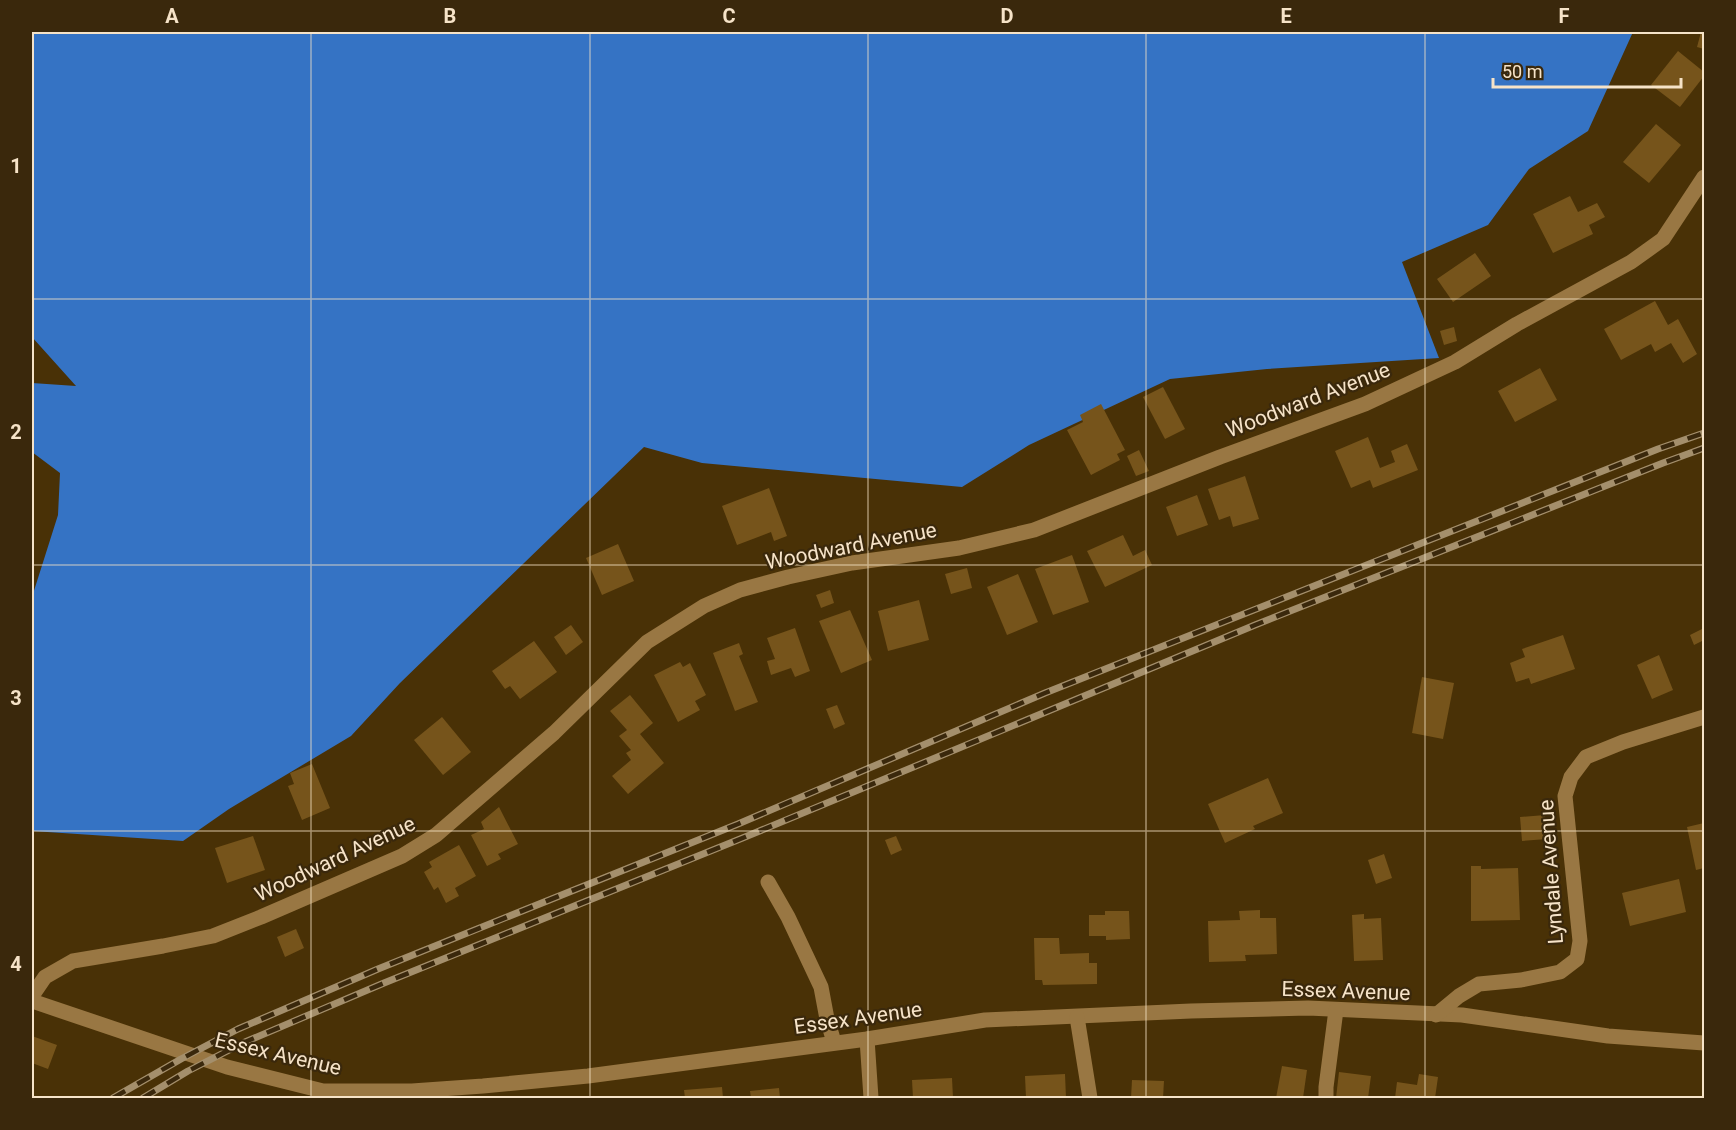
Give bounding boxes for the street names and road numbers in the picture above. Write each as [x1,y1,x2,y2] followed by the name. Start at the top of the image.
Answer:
[1222,358,1394,442] street label: Woodward Avenue
[763,518,939,574] street label: Woodward Avenue
[1534,799,1568,945] street label: Lyndale Avenue
[251,811,419,907] street label: Woodward Avenue
[1281,977,1411,1005] street label: Essex Avenue
[792,997,924,1039] street label: Essex Avenue
[212,1028,344,1080] street label: Essex Avenue

